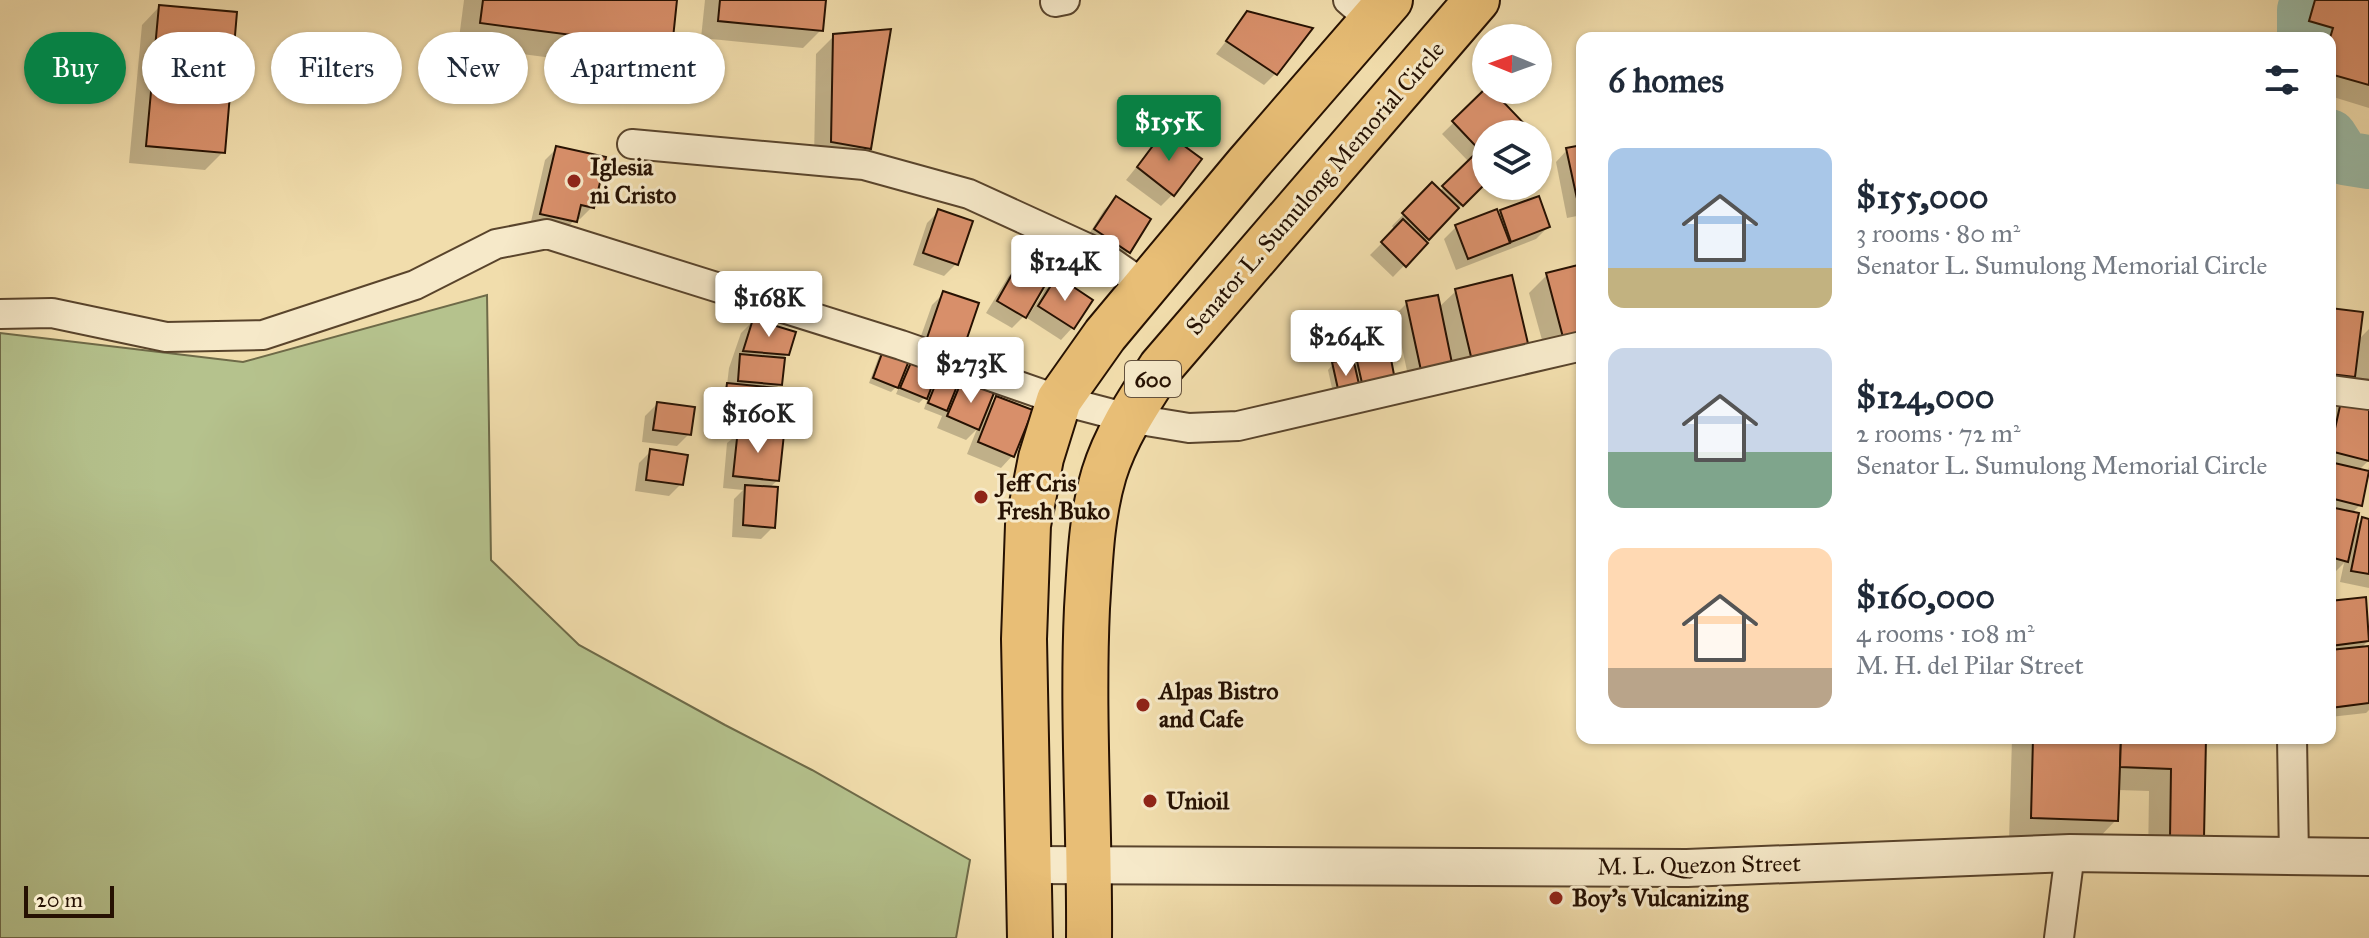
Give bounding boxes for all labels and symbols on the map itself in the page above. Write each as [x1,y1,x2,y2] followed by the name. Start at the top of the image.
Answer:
[1472,24,1552,104] north arrow
[1179,35,1451,341] street label: Senator L. Sumulong Memorial Circle
[1113,95,1225,163] pin: $155K
[590,152,676,210] place label: Iglesia ni Cristo
[565,172,583,190] marker: Iglesia ni Cristo
[1009,235,1121,303] pin: $124K
[713,271,825,339] pin: $168K
[1290,310,1402,378] pin: $264K
[915,337,1027,405] pin: $273K
[1125,361,1181,397] road number: 600
[702,387,814,455] pin: $160K
[994,468,1110,526] place label: Jeff Cris Fresh Buko
[972,488,990,506] marker: Jeff Cris Fresh Buko
[1157,676,1279,734] place label: Alpas Bistro and Cafe
[1134,696,1152,714] marker: Alpas Bistro and Cafe
[1166,786,1230,816] place label: Unioil
[1141,792,1159,810] marker: Unioil
[1597,848,1802,882] street label: M. L. Quezon Street
[24,882,114,918] scale bar
[1572,883,1749,913] place label: Boy's Vulcanizing
[1547,889,1565,907] marker: Boy's Vulcanizing

